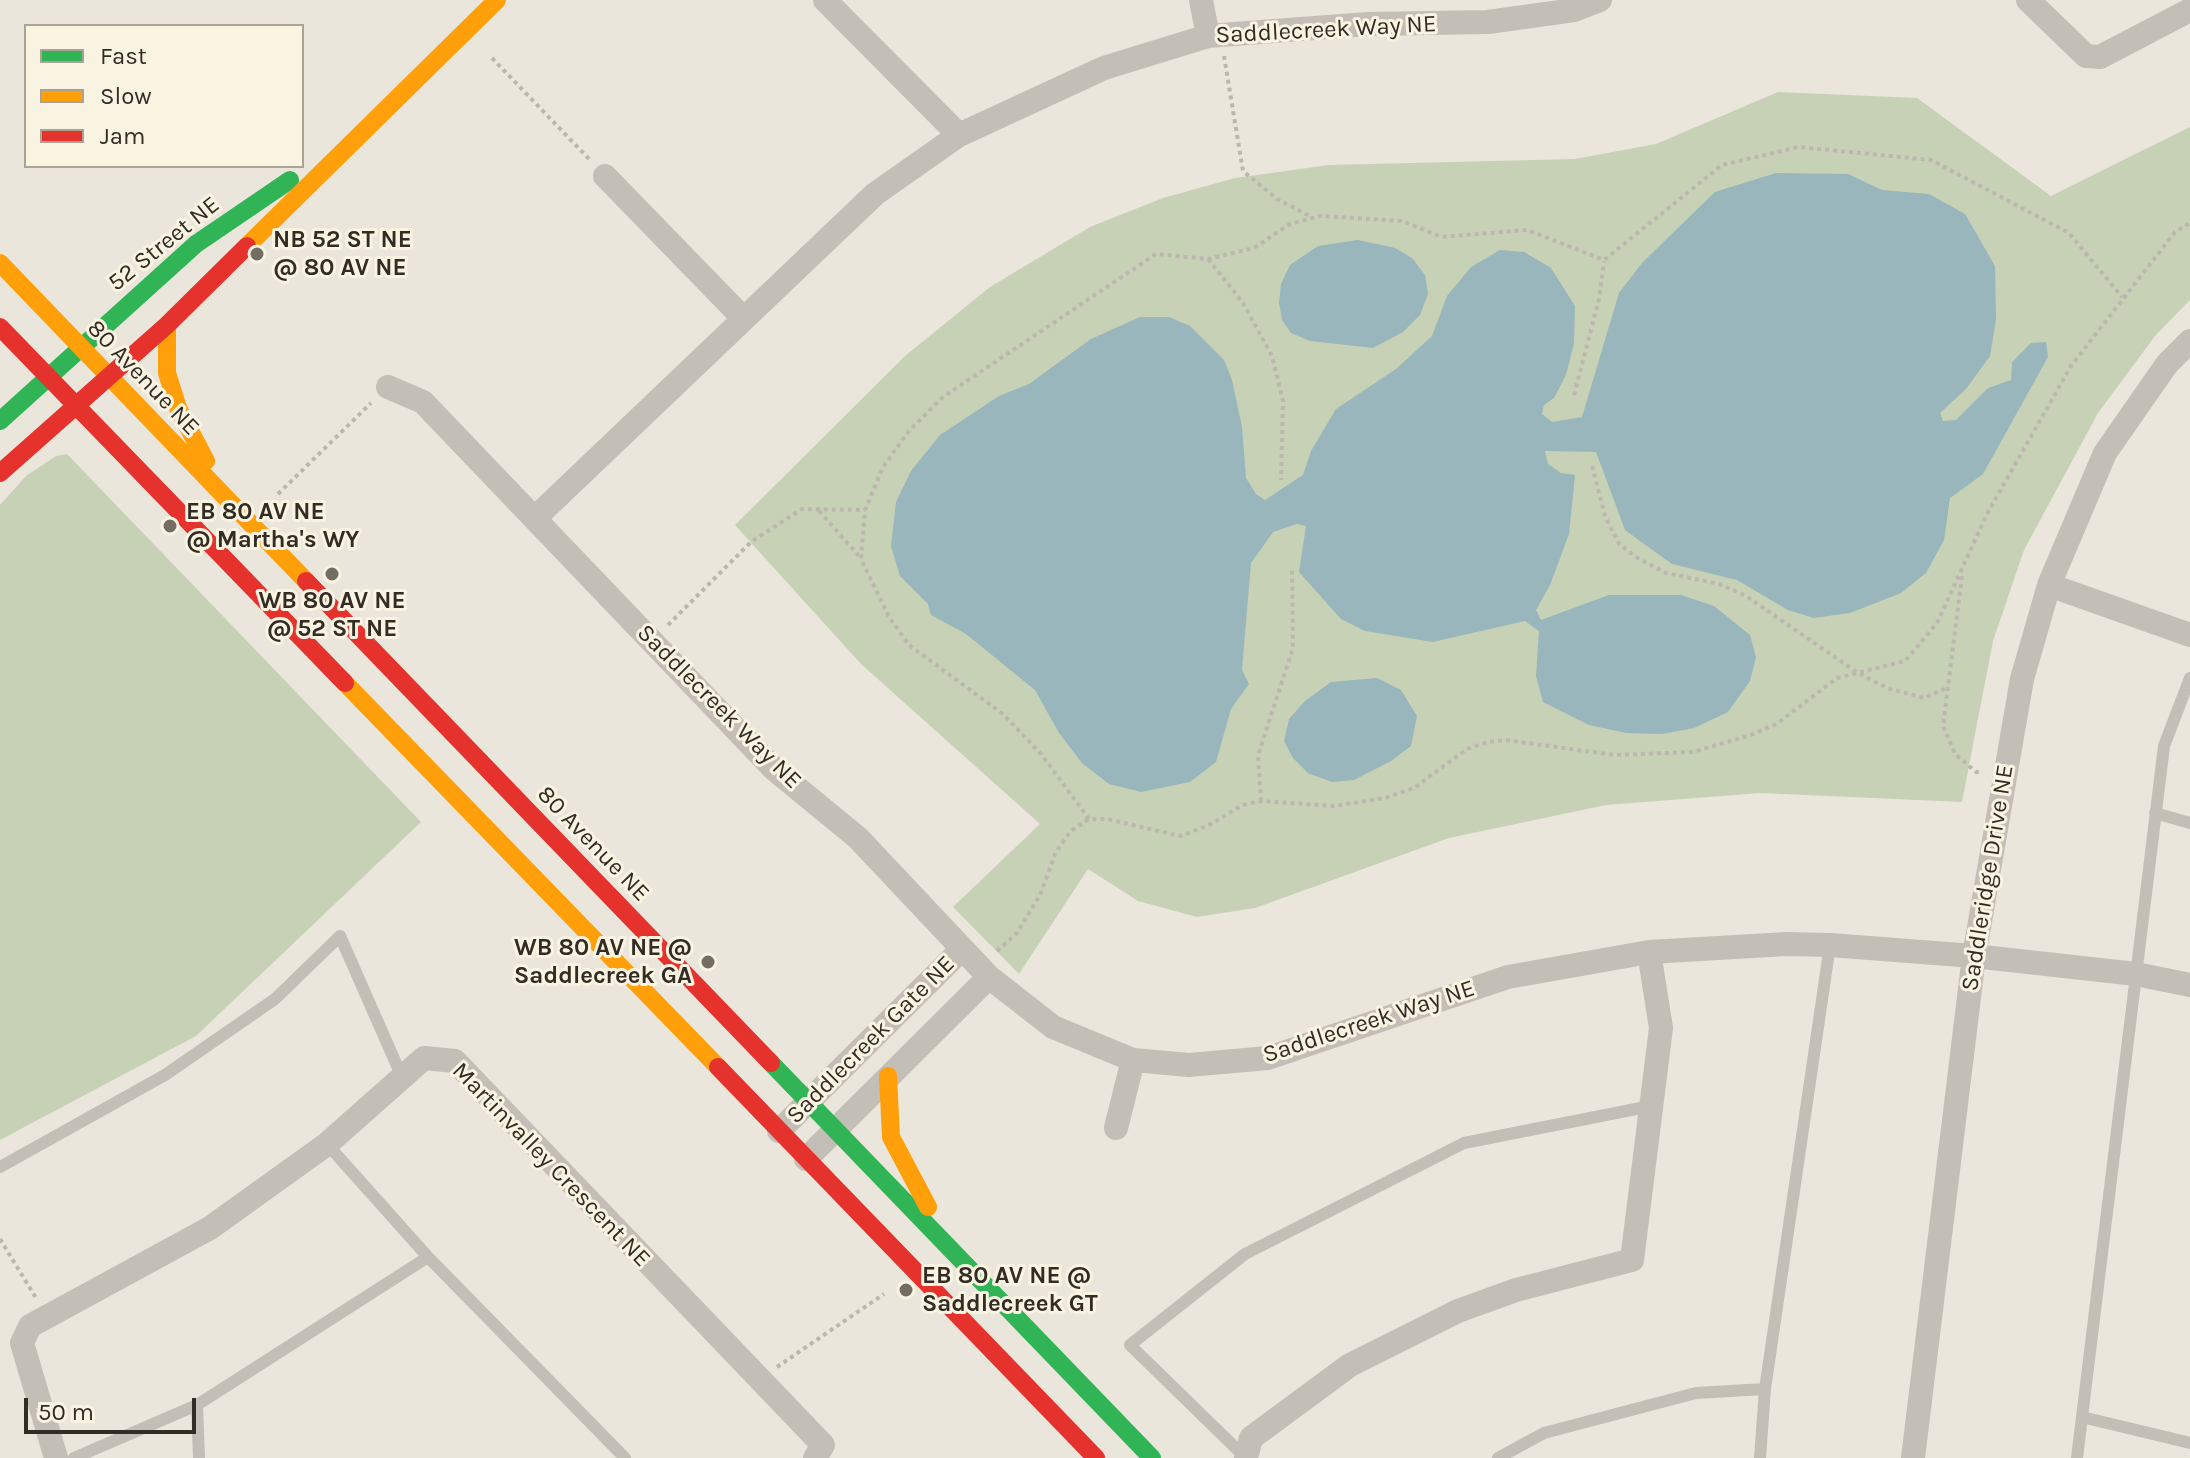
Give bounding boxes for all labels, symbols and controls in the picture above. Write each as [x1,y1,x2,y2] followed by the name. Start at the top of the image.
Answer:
[1215,10,1437,50] street label: Saddlecreek Way NE
[24,24,304,168] legend
[100,42,147,70] text: Fast
[100,82,152,110] text: Slow
[100,122,145,150] text: Jam
[103,190,225,298] street label: 52 Street NE
[273,226,412,282] place label: NB 52 ST NE @ 80 AV NE
[248,245,266,263] marker: NB 52 ST NE @ 80 AV NE
[81,314,205,442] street label: 80 Avenue NE
[186,498,359,554] place label: EB 80 AV NE @ Martha's WY
[161,517,179,535] marker: EB 80 AV NE @ Martha's WY
[323,565,341,583] marker: WB 80 AV NE @ 52 ST NE
[258,587,406,643] place label: WB 80 AV NE @ 52 ST NE
[631,619,807,795] street label: Saddlecreek Way NE
[1956,763,2020,993] street label: Saddleridge Drive NE
[531,780,655,908] street label: 80 Avenue NE
[514,934,692,990] place label: WB 80 AV NE @ Saddlecreek GA
[781,950,961,1130] street label: Saddlecreek Gate NE
[699,953,717,971] marker: WB 80 AV NE @ Saddlecreek GA
[1260,974,1478,1070] street label: Saddlecreek Way NE
[446,1057,656,1273] street label: Martinvalley Crescent NE
[922,1262,1098,1318] place label: EB 80 AV NE @ Saddlecreek GT
[897,1281,915,1299] marker: EB 80 AV NE @ Saddlecreek GT
[28,1382,200,1432] scale bar
[38,1398,94,1426] text: 50 m

